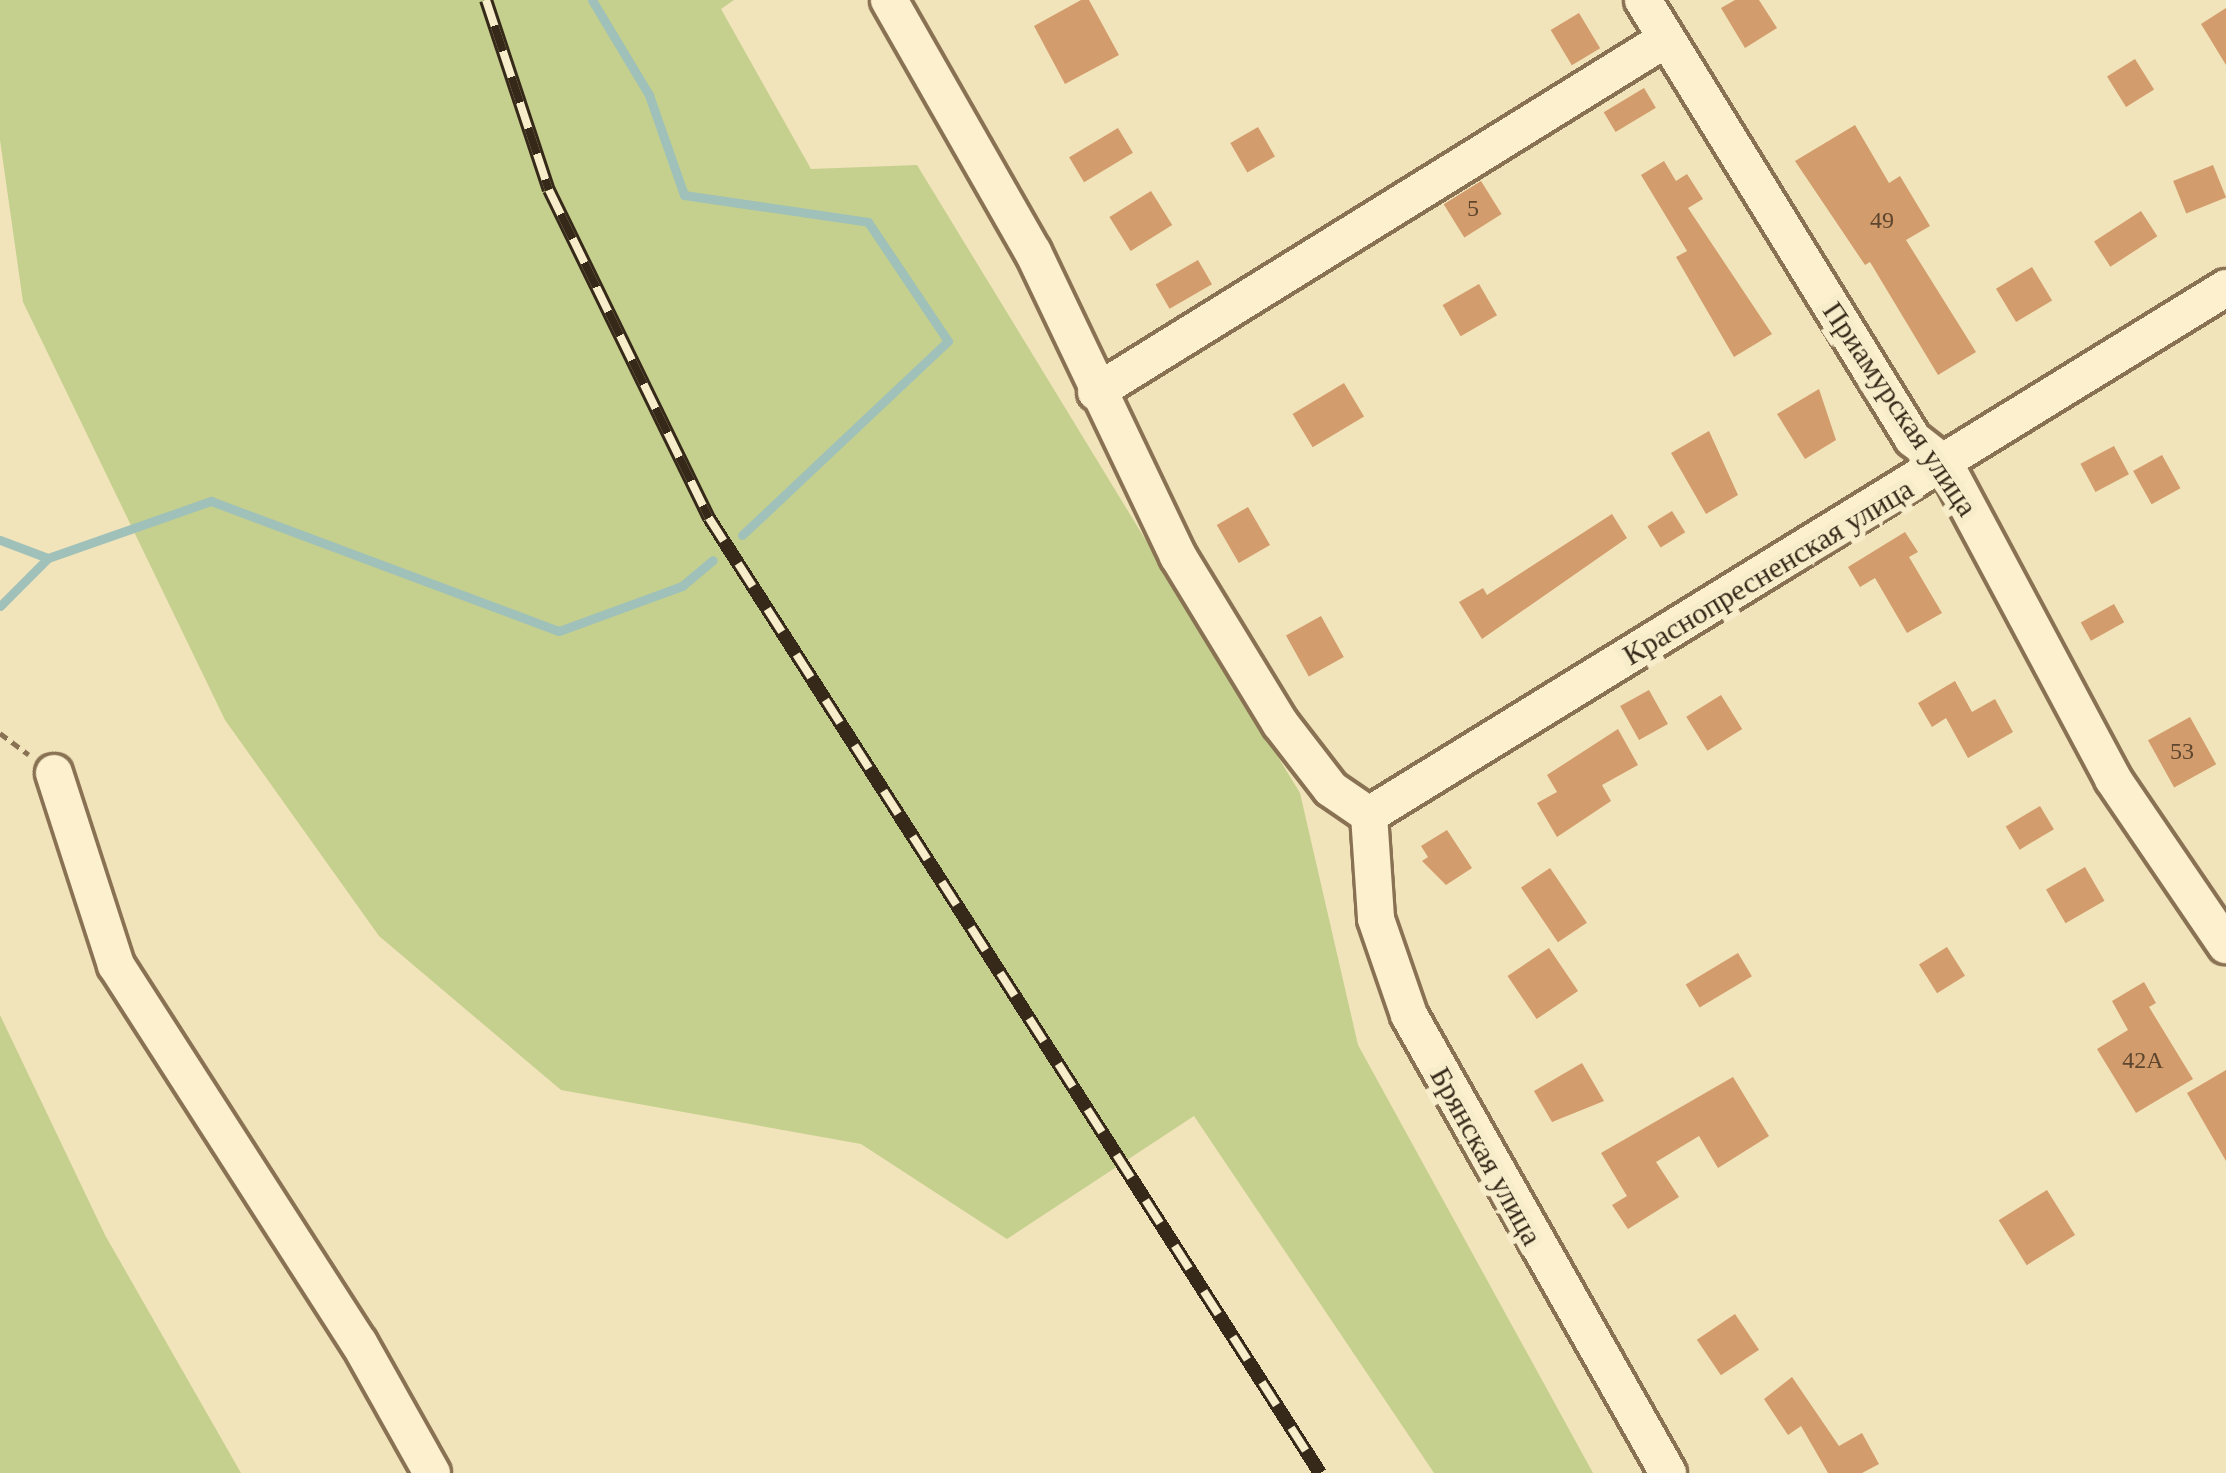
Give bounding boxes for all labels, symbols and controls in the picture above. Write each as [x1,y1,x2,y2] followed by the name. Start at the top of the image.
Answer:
[1467,195,1479,223] house number: 5
[1870,207,1894,235] house number: 49
[1815,295,1985,523] street label: Приамурская улица
[1616,471,1920,673] street label: Краснопресненская улица
[2170,738,2194,766] house number: 53
[2122,1047,2164,1075] house number: 42А
[1422,1061,1550,1251] street label: Брянская улица

